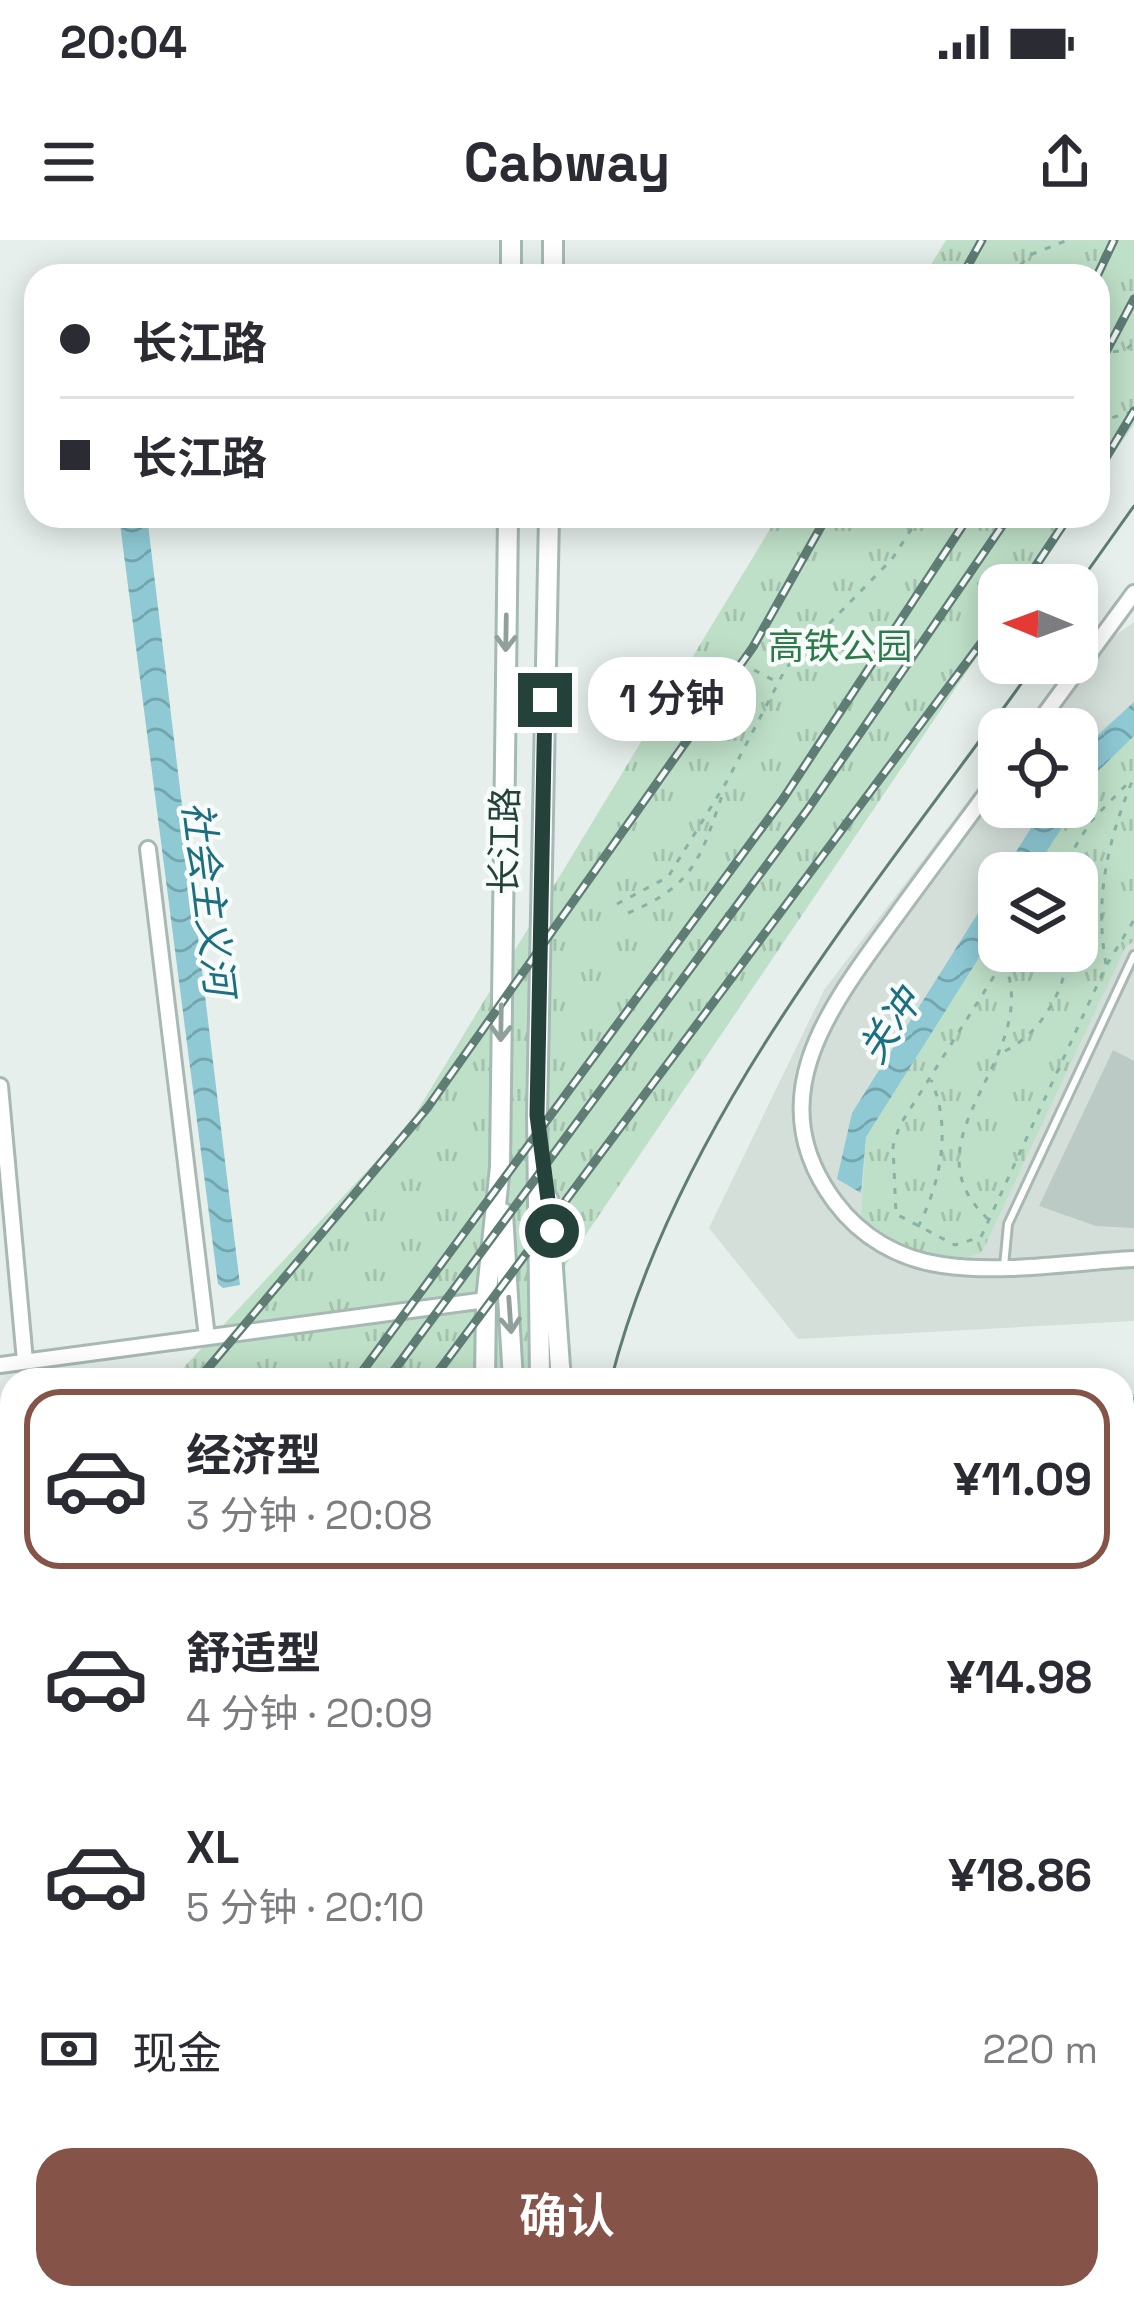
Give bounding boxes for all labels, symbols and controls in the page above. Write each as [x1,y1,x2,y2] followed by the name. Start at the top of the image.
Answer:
[60,14,187,71] text: 20:04
[464,128,670,197] text: Cabway
[36,129,102,195] icon: menu
[1032,129,1098,195] icon: share
[132,315,267,372] text: 长江路
[132,430,267,487] text: 长江路
[978,564,1098,684] north arrow
[978,564,1098,972] map controls
[495,613,517,652] one-way arrow
[768,624,912,670] park label: 高铁公园
[587,658,755,742] callout: 1 分钟
[518,673,572,727] route end
[619,674,725,723] text: 1 分钟
[978,708,1098,828] button: locate
[481,787,529,895] street label: 长江路
[172,798,246,1005] water label: 社会主义河
[978,852,1098,972] button: layers
[848,977,933,1072] water label: 关冲
[490,1003,513,1042] one-way arrow
[525,1204,579,1258] route start
[499,1295,522,1334] one-way arrow
[42,1425,150,1533] icon: car
[186,1427,321,1484] text: 经济型
[954,1451,1092,1508] text: ¥11.09
[186,1491,433,1540] text: 3 分钟 · 20:08
[42,1623,150,1731] icon: car
[186,1625,321,1682] text: 舒适型
[947,1649,1092,1706] text: ¥14.98
[186,1689,433,1738] text: 4 分钟 · 20:09
[186,1819,239,1876] text: XL
[42,1821,150,1929] icon: car
[949,1847,1092,1904] text: ¥18.86
[186,1883,424,1932] text: 5 分钟 · 20:10
[36,2016,102,2082] icon: cash
[132,2025,222,2082] text: 现金
[982,2025,1098,2074] text: 220 m
[36,2148,1098,2286] button: 确认

